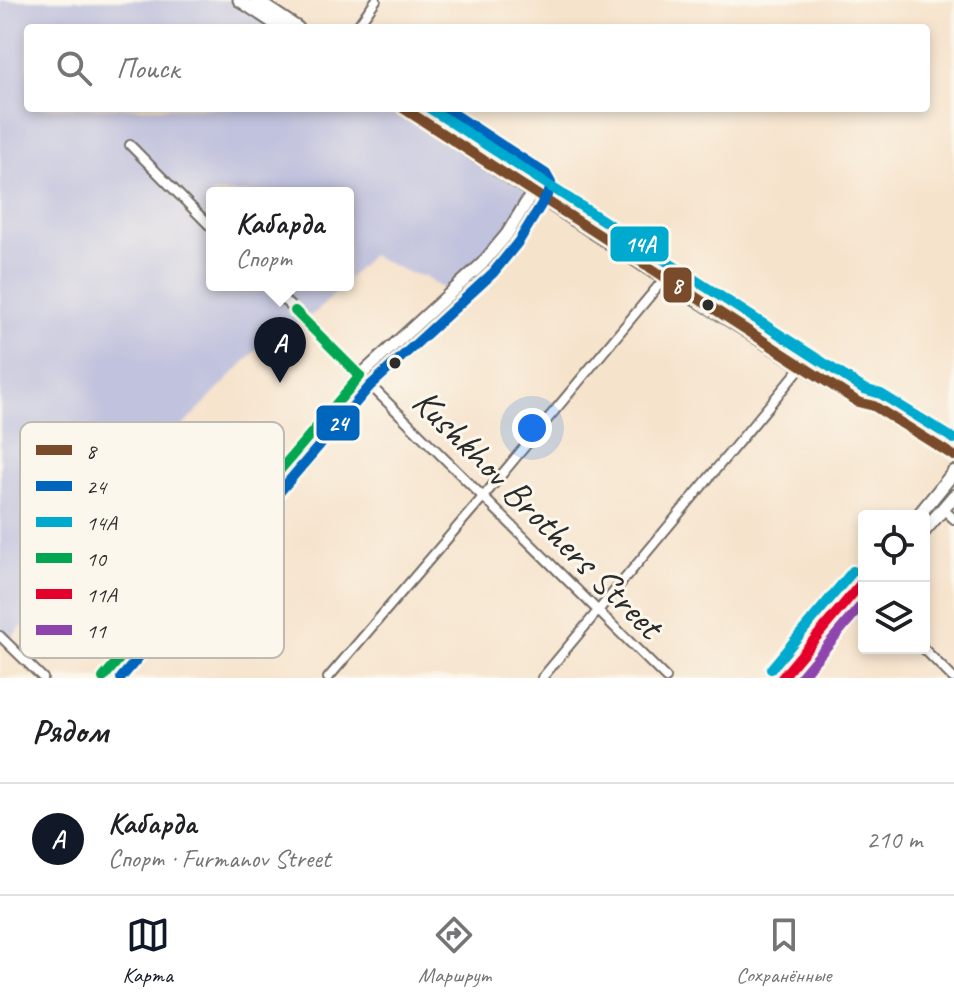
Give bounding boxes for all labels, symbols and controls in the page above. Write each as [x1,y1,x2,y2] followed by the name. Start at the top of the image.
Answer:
[24,24,930,112] search box
[52,46,96,90] icon: search
[116,49,179,87] text: Поиск
[206,187,354,291] popup
[236,204,324,242] text: Кабарда
[609,225,670,263] line badge: 14А
[624,231,657,259] text: 14А
[236,242,292,275] text: Спорт
[662,266,693,304] line badge: 8
[672,272,685,300] text: 8
[700,297,716,313] unlabelled marker
[254,317,306,383] pin: A
[387,355,403,371] unlabelled marker
[403,378,675,651] street label: Kushkhov Brothers Street
[315,404,361,442] line badge: 24
[512,408,552,448] your location
[328,410,351,438] text: 24
[20,422,284,658] legend
[86,437,98,465] text: 8
[86,473,108,501] text: 24
[86,509,118,537] text: 14А
[858,510,930,654] map controls
[858,510,930,582] button: locate
[86,545,108,573] text: 10
[86,581,118,609] text: 11А
[858,582,930,654] button: layers
[86,617,107,645] text: 11
[32,709,108,752] text: Рядом
[108,804,196,842] text: Кабарда
[51,823,65,856] text: A
[866,823,922,856] text: 210 m
[108,842,330,875] text: Спорт · Furmanov Street
[123,913,173,989] tab: Карта
[418,913,491,989] tab: Маршрут
[736,913,831,989] tab: Сохранённые

